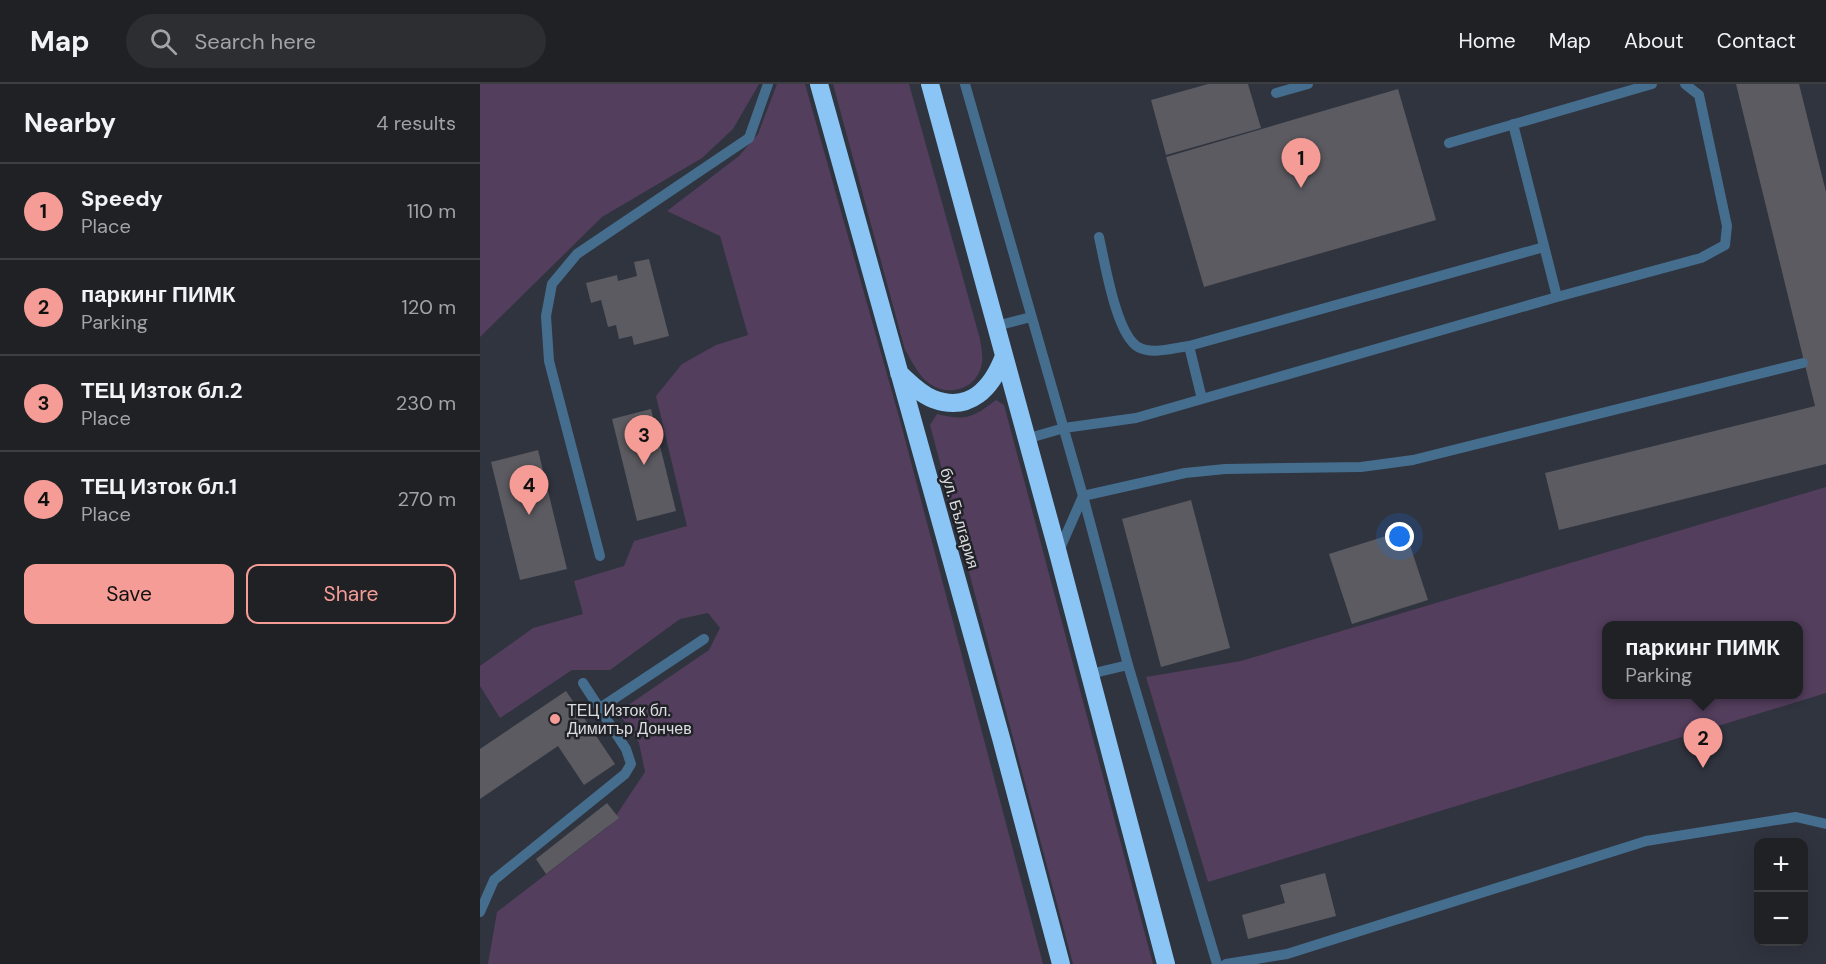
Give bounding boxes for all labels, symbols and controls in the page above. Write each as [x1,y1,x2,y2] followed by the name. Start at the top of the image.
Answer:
[126,14,546,68] search box
[30,23,90,60] text: Map
[147,25,180,58] icon: search
[195,27,316,56] text: Search here
[1458,27,1516,55] text: Home
[1549,27,1591,55] text: Map
[1624,27,1684,55] text: About
[1717,27,1796,55] text: Contact
[24,106,116,140] text: Nearby
[376,110,456,136] text: 4 results
[1282,138,1320,188] pin: 1
[81,184,163,213] text: Speedy
[40,198,47,224] text: 1
[407,198,456,224] text: 110 m
[81,213,131,239] text: Place
[81,280,236,309] text: паркинг ПИМК
[38,294,49,320] text: 2
[402,294,456,320] text: 120 m
[81,309,148,335] text: Parking
[81,376,242,405] text: ТЕЦ Изток бл.2
[37,390,50,416] text: 3
[396,390,456,416] text: 230 m
[81,405,131,431] text: Place
[624,416,664,465] pin: 3
[935,465,984,571] street label: бул. България
[509,466,548,515] pin: 4
[81,472,237,501] text: ТЕЦ Изток бл.1
[37,486,50,512] text: 4
[398,486,456,512] text: 270 m
[81,501,131,527] text: Place
[1385,522,1414,551] your location
[24,564,234,624] button: Save
[246,564,456,624] button: Share
[1602,621,1803,699] popup
[1625,633,1780,662] text: паркинг ПИМК
[1625,662,1692,688] text: Parking
[567,700,692,739] place label: ТЕЦ Изток бл. Димитър Дончев
[548,712,562,726] marker: ТЕЦ Изток бл. Димитър Дончев
[1684,718,1722,768] pin: 2
[1754,838,1808,946] map controls
[1754,838,1808,892] button: +
[1754,892,1808,946] button: −

